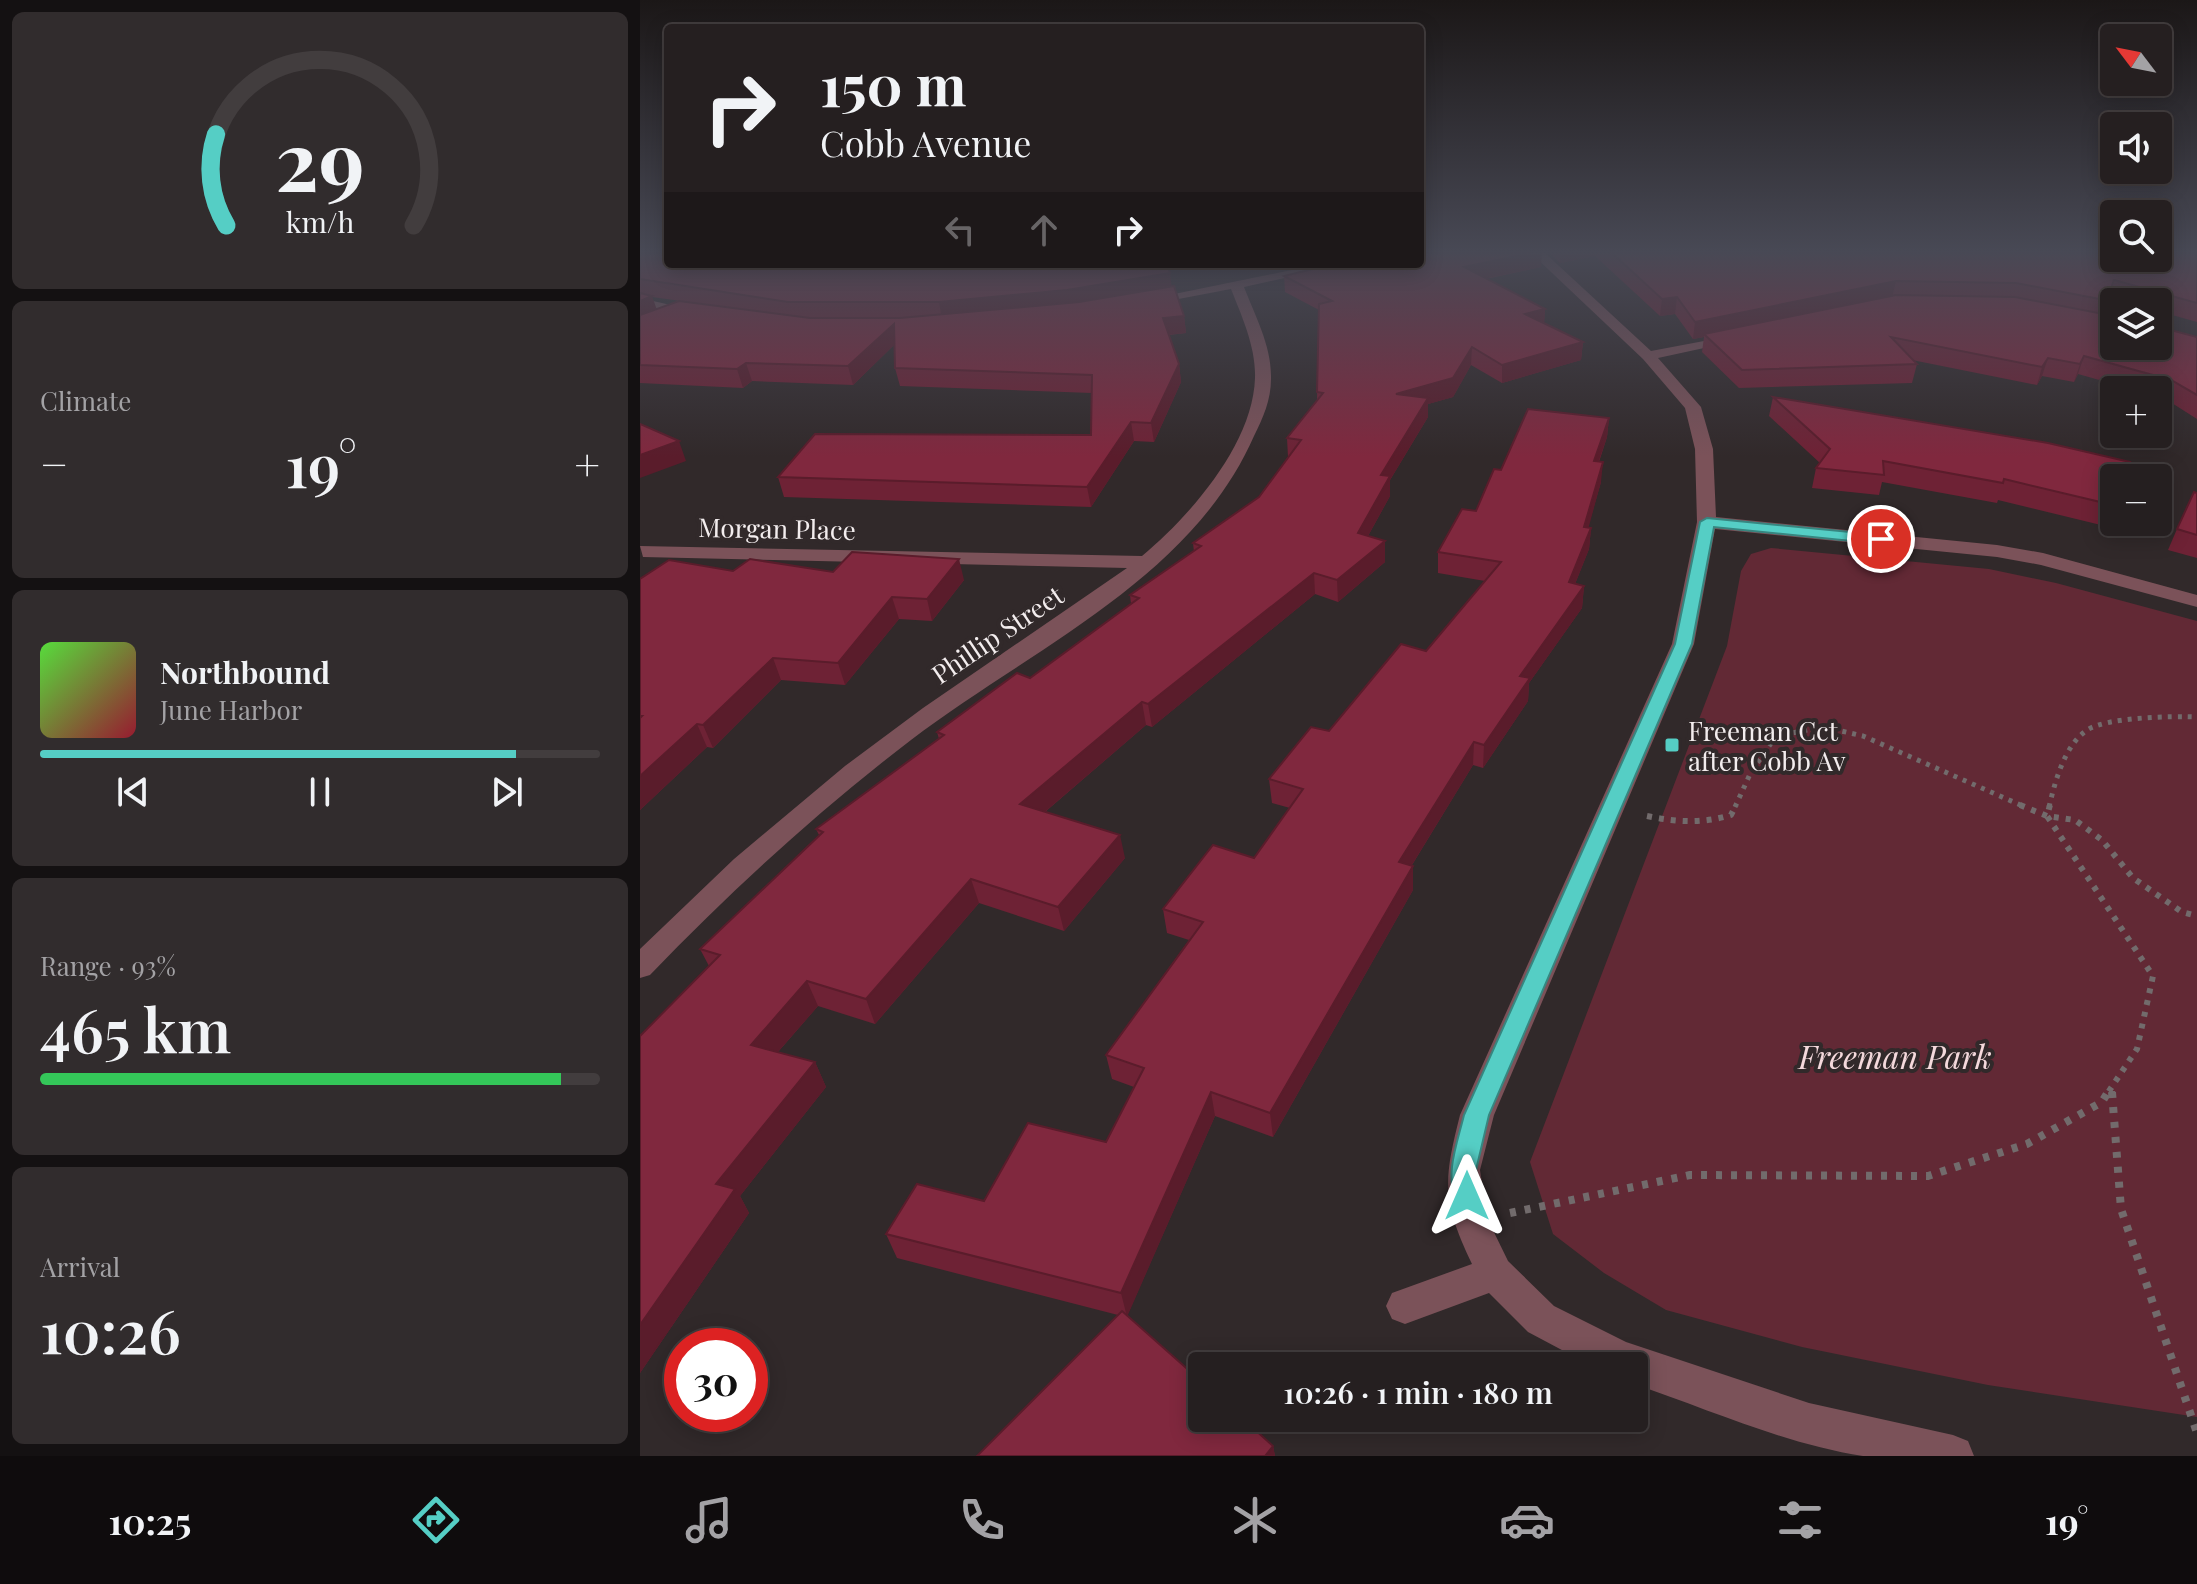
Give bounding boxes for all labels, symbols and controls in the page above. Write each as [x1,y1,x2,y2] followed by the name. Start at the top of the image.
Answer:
[2100,24,2172,96] north arrow
[2100,24,2172,536] map controls
[820,46,966,121] text: 150 m
[688,56,792,160] icon: right
[275,102,365,213] text: 29
[2100,112,2172,184] button: sound
[820,118,1032,166] text: Cobb Avenue
[2100,200,2172,272] button: search
[286,203,354,241] text: km/h
[938,208,982,252] icon: left
[1022,208,1066,252] icon: ahead
[1106,208,1150,252] icon: right
[2100,288,2172,360] button: layers
[2100,376,2172,448] button: +
[40,383,131,418] text: Climate
[285,423,357,503] text: 19°
[40,433,68,492] text: −
[574,433,600,492] text: +
[2100,464,2172,536] button: −
[1847,505,1915,573] pin
[698,509,856,547] street label: Morgan Place
[1859,517,1903,561] icon: arrive
[924,577,1070,691] street label: Phillip Street
[160,652,330,692] text: Northbound
[160,692,302,727] text: June Harbor
[1688,713,1846,778] place label: Freeman Cct after Cobb Av
[1663,736,1681,754] marker: Freeman Cct after Cobb Av
[111,770,155,814] icon: previous
[298,770,342,814] icon: pause
[485,770,529,814] icon: next
[40,948,176,983] text: Range · 93%
[40,988,231,1068] text: 465 km
[1796,1034,1992,1077] park label: Freeman Park
[1425,1154,1509,1238] position arrow
[40,1249,120,1284] text: Arrival
[40,1289,181,1369] text: 10:26
[664,1328,768,1432] speed limit sign: 30
[1283,1372,1553,1412] text: 10:26 · 1 min · 180 m
[408,1492,464,1548] icon: directions
[681,1492,737,1548] icon: music
[954,1492,1010,1548] icon: phone
[1227,1492,1283,1548] icon: climate
[1499,1492,1555,1548] icon: car
[1772,1492,1828,1548] icon: filters
[108,1496,191,1544] text: 10:25
[2045,1496,2088,1544] text: 19°

